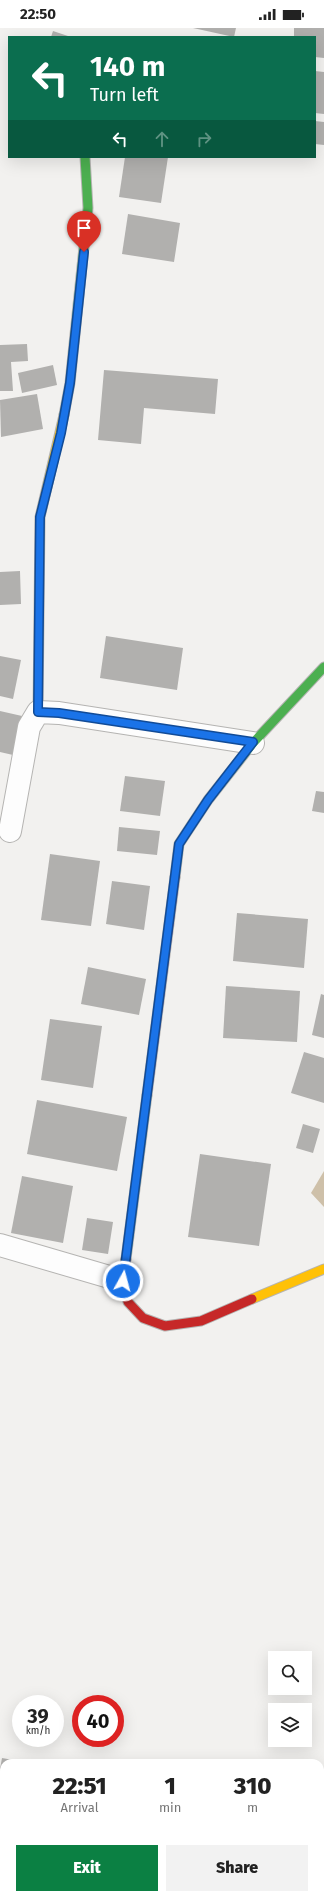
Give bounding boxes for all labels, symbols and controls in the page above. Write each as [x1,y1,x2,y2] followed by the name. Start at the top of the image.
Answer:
[20,5,56,23] text: 22:50
[90,50,166,83] text: 140 m
[24,52,76,104] icon: left
[90,84,159,106] text: Turn left
[109,128,131,150] icon: left
[151,128,173,150] icon: ahead
[193,128,215,150] icon: right
[67,211,101,252] pin
[73,217,95,239] icon: arrive
[102,1260,144,1302] position arrow
[268,1651,312,1747] map controls
[268,1651,312,1695] button: search
[72,1695,124,1747] speed limit sign: 40
[268,1703,312,1747] button: layers
[27,1704,49,1728] text: 39
[26,1725,50,1737] text: km/h
[52,1772,107,1800] text: 22:51
[165,1772,176,1800] text: 1
[234,1772,272,1800] text: 310
[60,1800,99,1815] text: Arrival
[159,1800,181,1815] text: min
[247,1800,258,1815] text: m
[16,1845,158,1891] button: Exit
[166,1845,308,1891] button: Share

